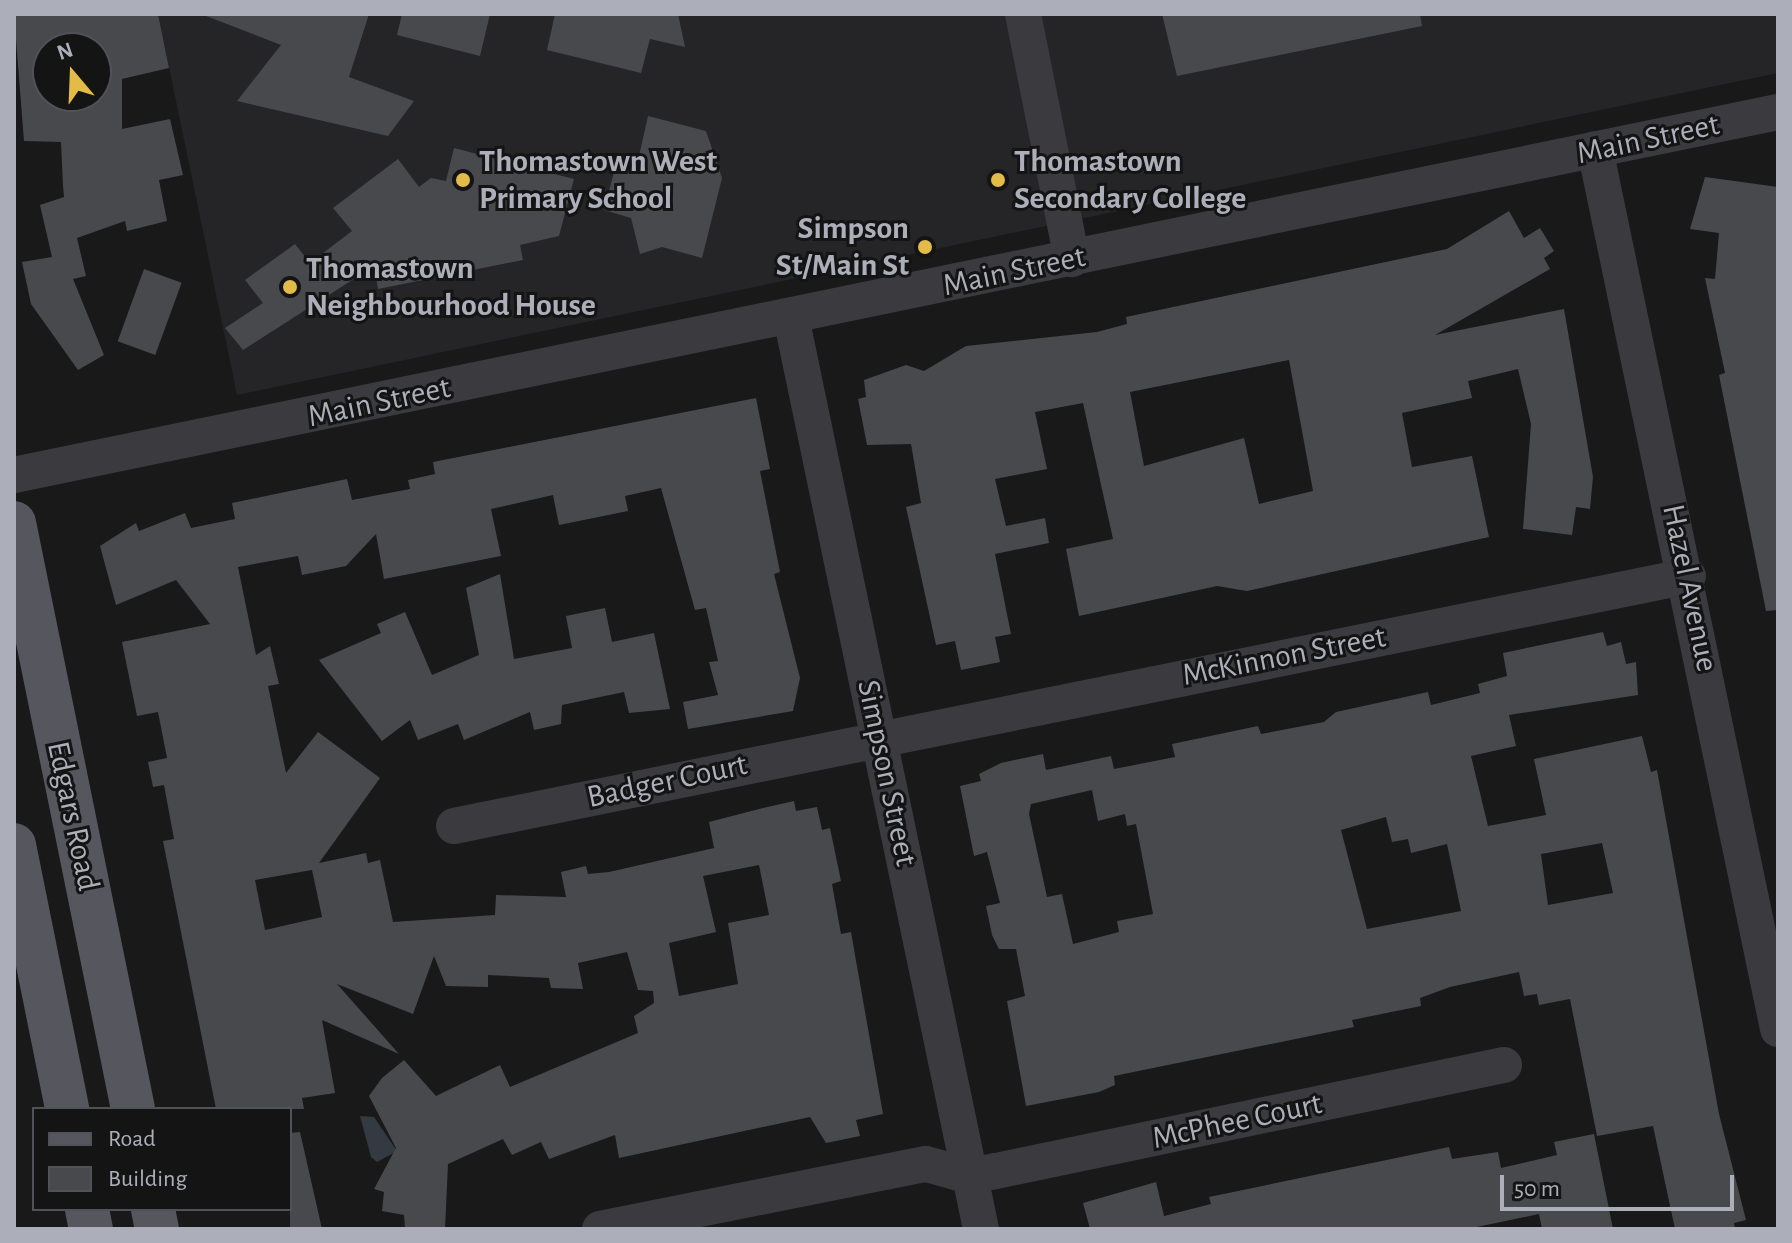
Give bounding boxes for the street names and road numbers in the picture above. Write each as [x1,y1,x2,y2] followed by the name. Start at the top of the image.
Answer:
[1573,105,1723,173] street label: Main Street
[939,237,1089,305] street label: Main Street
[304,368,454,436] street label: Main Street
[1654,501,1726,675] street label: Hazel Avenue
[1179,617,1389,695] street label: McKinnon Street
[849,677,925,869] street label: Simpson Street
[38,738,108,894] street label: Edgars Road
[583,745,751,817] street label: Badger Court
[1149,1084,1325,1158] street label: McPhee Court

